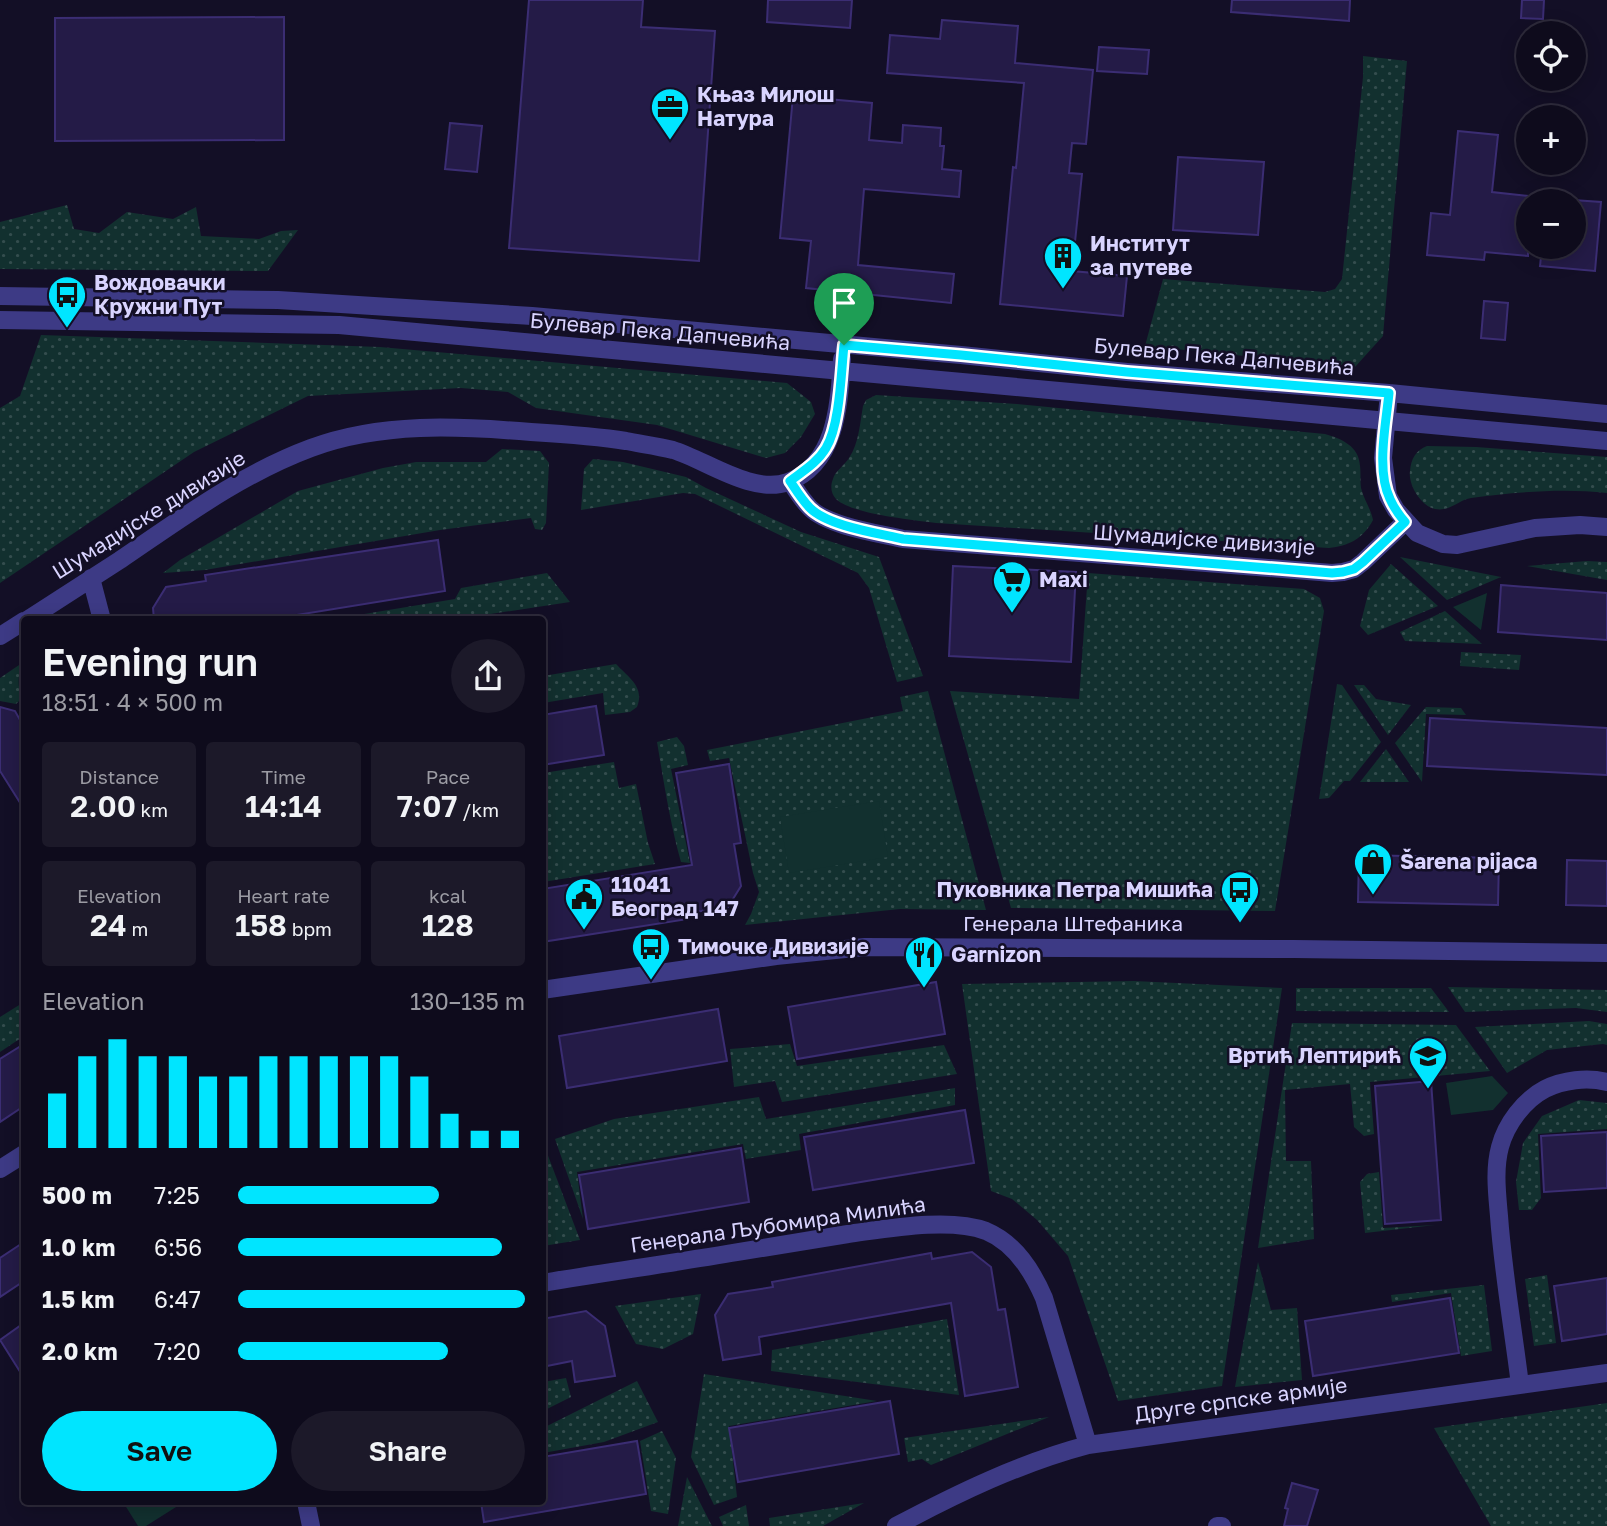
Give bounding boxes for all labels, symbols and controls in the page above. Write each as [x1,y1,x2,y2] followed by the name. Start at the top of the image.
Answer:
[1516,21,1586,259] map controls
[1516,21,1586,91] button: locate
[697,81,835,131] place label: Књаз Милош Натура
[649,86,691,141] office icon: Књаз Милош Натура
[1516,105,1586,175] button: +
[1516,189,1586,259] button: −
[1090,230,1192,280] place label: Институт за путеве
[1042,235,1084,290] building icon: Институт за путеве
[94,269,225,319] place label: Вождовачки Кружни Пут
[814,273,874,345] pin
[46,274,88,329] bus stop icon: Вождовачки Кружни Пут
[825,284,863,322] icon: arrive
[529,307,791,355] street label: Булевар Пека Дапчевића
[1093,332,1355,380] street label: Булевар Пека Дапчевића
[47,444,250,584] street label: Шумадијске дивизије
[1092,518,1316,560] street label: Шумадијске дивизије
[991,559,1033,614] supermarket icon: Maxi
[1039,566,1088,592] place label: Maxi
[42,639,258,684] text: Evening run
[451,639,525,713] button: share
[42,688,223,716] text: 18:51 · 4 × 500 m
[79,765,159,788] text: Distance
[261,765,306,788] text: Time
[426,765,470,788] text: Pace
[70,788,136,824] text: 2.00
[245,788,322,824] text: 14:14
[397,788,458,824] text: 7:07
[136,798,168,821] text: km
[458,798,499,821] text: /km
[1352,841,1394,896] shop icon: Šarena pijaca
[1400,848,1538,874] place label: Šarena pijaca
[1219,869,1261,924] bus stop icon: Пуковника Петра Мишића
[611,871,739,921] place label: 11041 Београд 147
[563,876,605,931] public building icon: 11041 Београд 147
[936,876,1213,902] place label: Пуковника Петра Мишића
[77,884,161,907] text: Elevation
[237,884,330,907] text: Heart rate
[429,884,467,907] text: kcal
[90,907,127,943] text: 24
[235,907,287,943] text: 158
[422,907,474,943] text: 128
[963,910,1183,936] street label: Генерала Штефаника
[127,917,148,940] text: m
[287,917,332,940] text: bpm
[630,926,672,981] bus stop icon: Тимочке Дивизије
[678,933,869,959] place label: Тимочке Дивизије
[903,934,945,989] restaurant icon: Garnizon
[951,941,1041,967] place label: Garnizon
[42,987,144,1015] text: Elevation
[410,987,525,1015] text: 130–135 m
[1407,1035,1449,1090] school or university icon: Вртић Лептирић
[1228,1042,1401,1068] place label: Вртић Лептирић
[42,1181,112,1209] text: 500 m
[154,1181,200,1209] text: 7:25
[629,1190,927,1258] street label: Генерала Љубомира Милића
[42,1233,115,1261] text: 1.0 km
[154,1233,202,1261] text: 6:56
[42,1285,114,1313] text: 1.5 km
[154,1285,201,1313] text: 6:47
[42,1337,118,1365] text: 2.0 km
[154,1337,201,1365] text: 7:20
[1133,1371,1349,1427] street label: Друге српске армије
[42,1411,277,1491] button: Save
[291,1411,525,1491] button: Share

